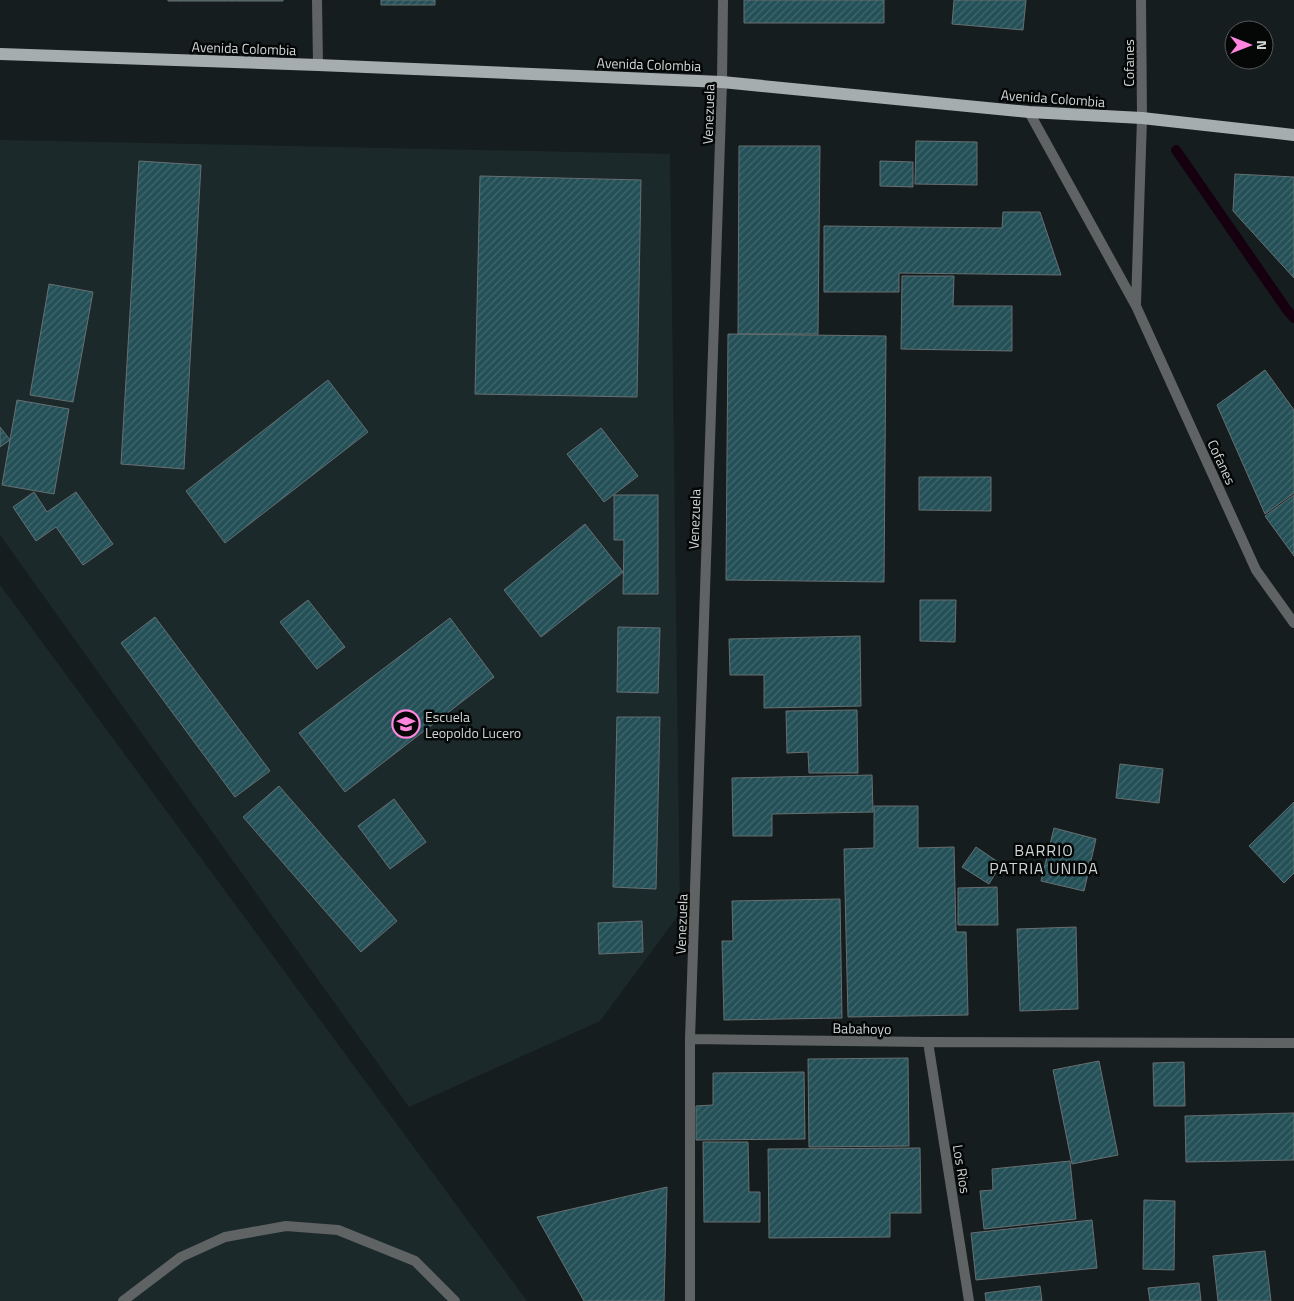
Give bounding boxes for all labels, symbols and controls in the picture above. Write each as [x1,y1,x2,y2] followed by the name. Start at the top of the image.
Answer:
[1224,20,1274,70] north arrow
[191,36,297,60] street label: Avenida Colombia
[1118,39,1139,87] street label: Cofanes
[1252,40,1273,50] text: N
[596,52,702,76] street label: Avenida Colombia
[696,83,720,145] street label: Venezuela
[1000,84,1106,112] street label: Avenida Colombia
[1202,436,1242,488] street label: Cofanes
[682,488,706,550] street label: Venezuela
[425,706,521,743] place label: Escuela Leopoldo Lucero
[391,709,421,739] school or university icon: Escuela Leopoldo Lucero
[989,838,1099,880] district label: BARRIO PATRIA UNIDA
[669,893,693,955] street label: Venezuela
[832,1017,892,1039] street label: Babahoyo
[948,1143,976,1195] street label: Los Rios

